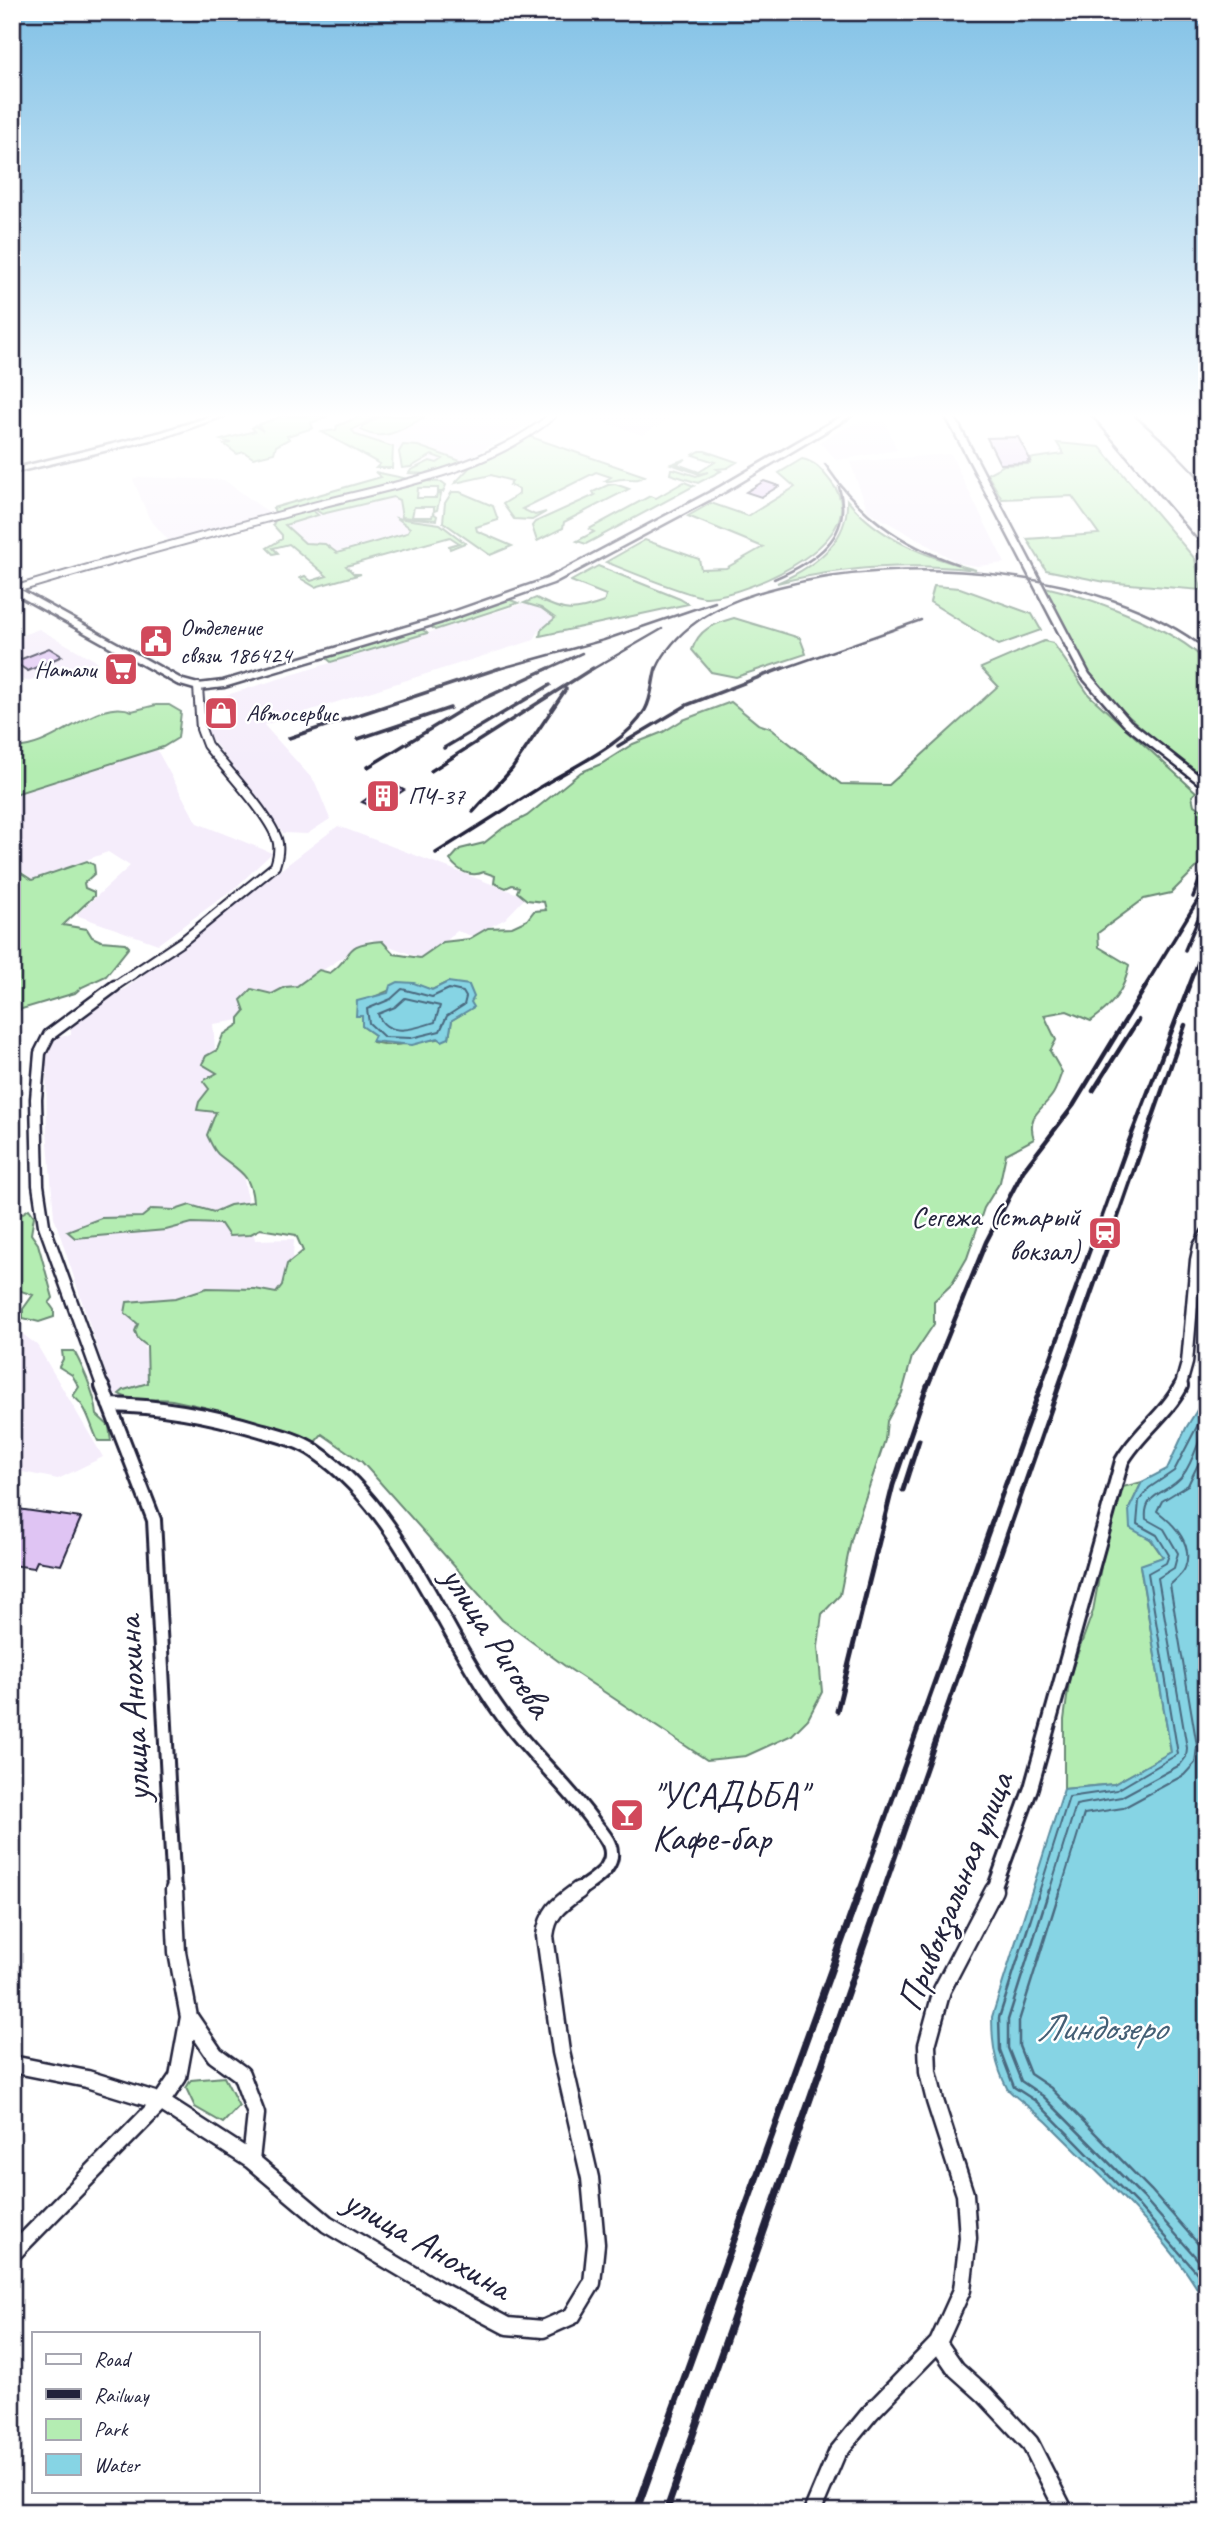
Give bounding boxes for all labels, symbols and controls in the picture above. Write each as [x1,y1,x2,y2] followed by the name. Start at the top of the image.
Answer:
[180,612,294,670] place label: Отделение связи 186424
[137,622,175,660] public building icon: Отделение связи 186424
[102,650,140,688] supermarket icon: Натали
[34,654,98,684] place label: Натали
[202,694,240,732] shop icon: Автосервис
[246,698,340,728] place label: Автосервис
[364,777,402,815] building icon: ПЧ-37
[408,781,466,811] place label: ПЧ-37
[911,1197,1082,1269] place label: Сегежа (старый вокзал)
[1086,1214,1124,1252] station icon: Сегежа (старый вокзал)
[430,1555,566,1728] street label: улица Ригоева
[104,1612,161,1805] street label: улица Анохина
[885,1763,1025,2017] street label: Привокзальная улица
[652,1771,814,1861] place label: "УСАДЬБА" Кафе-бар
[608,1796,646,1834] bar icon: "УСАДЬБА" Кафе-бар
[1036,2004,1170,2051] water label: Линдозеро
[334,2176,522,2312] street label: улица Анохина
[32,2332,259,2492] legend
[94,2346,133,2372] text: Road
[94,2382,150,2408] text: Railway
[94,2416,129,2442] text: Park
[94,2452,141,2478] text: Water

